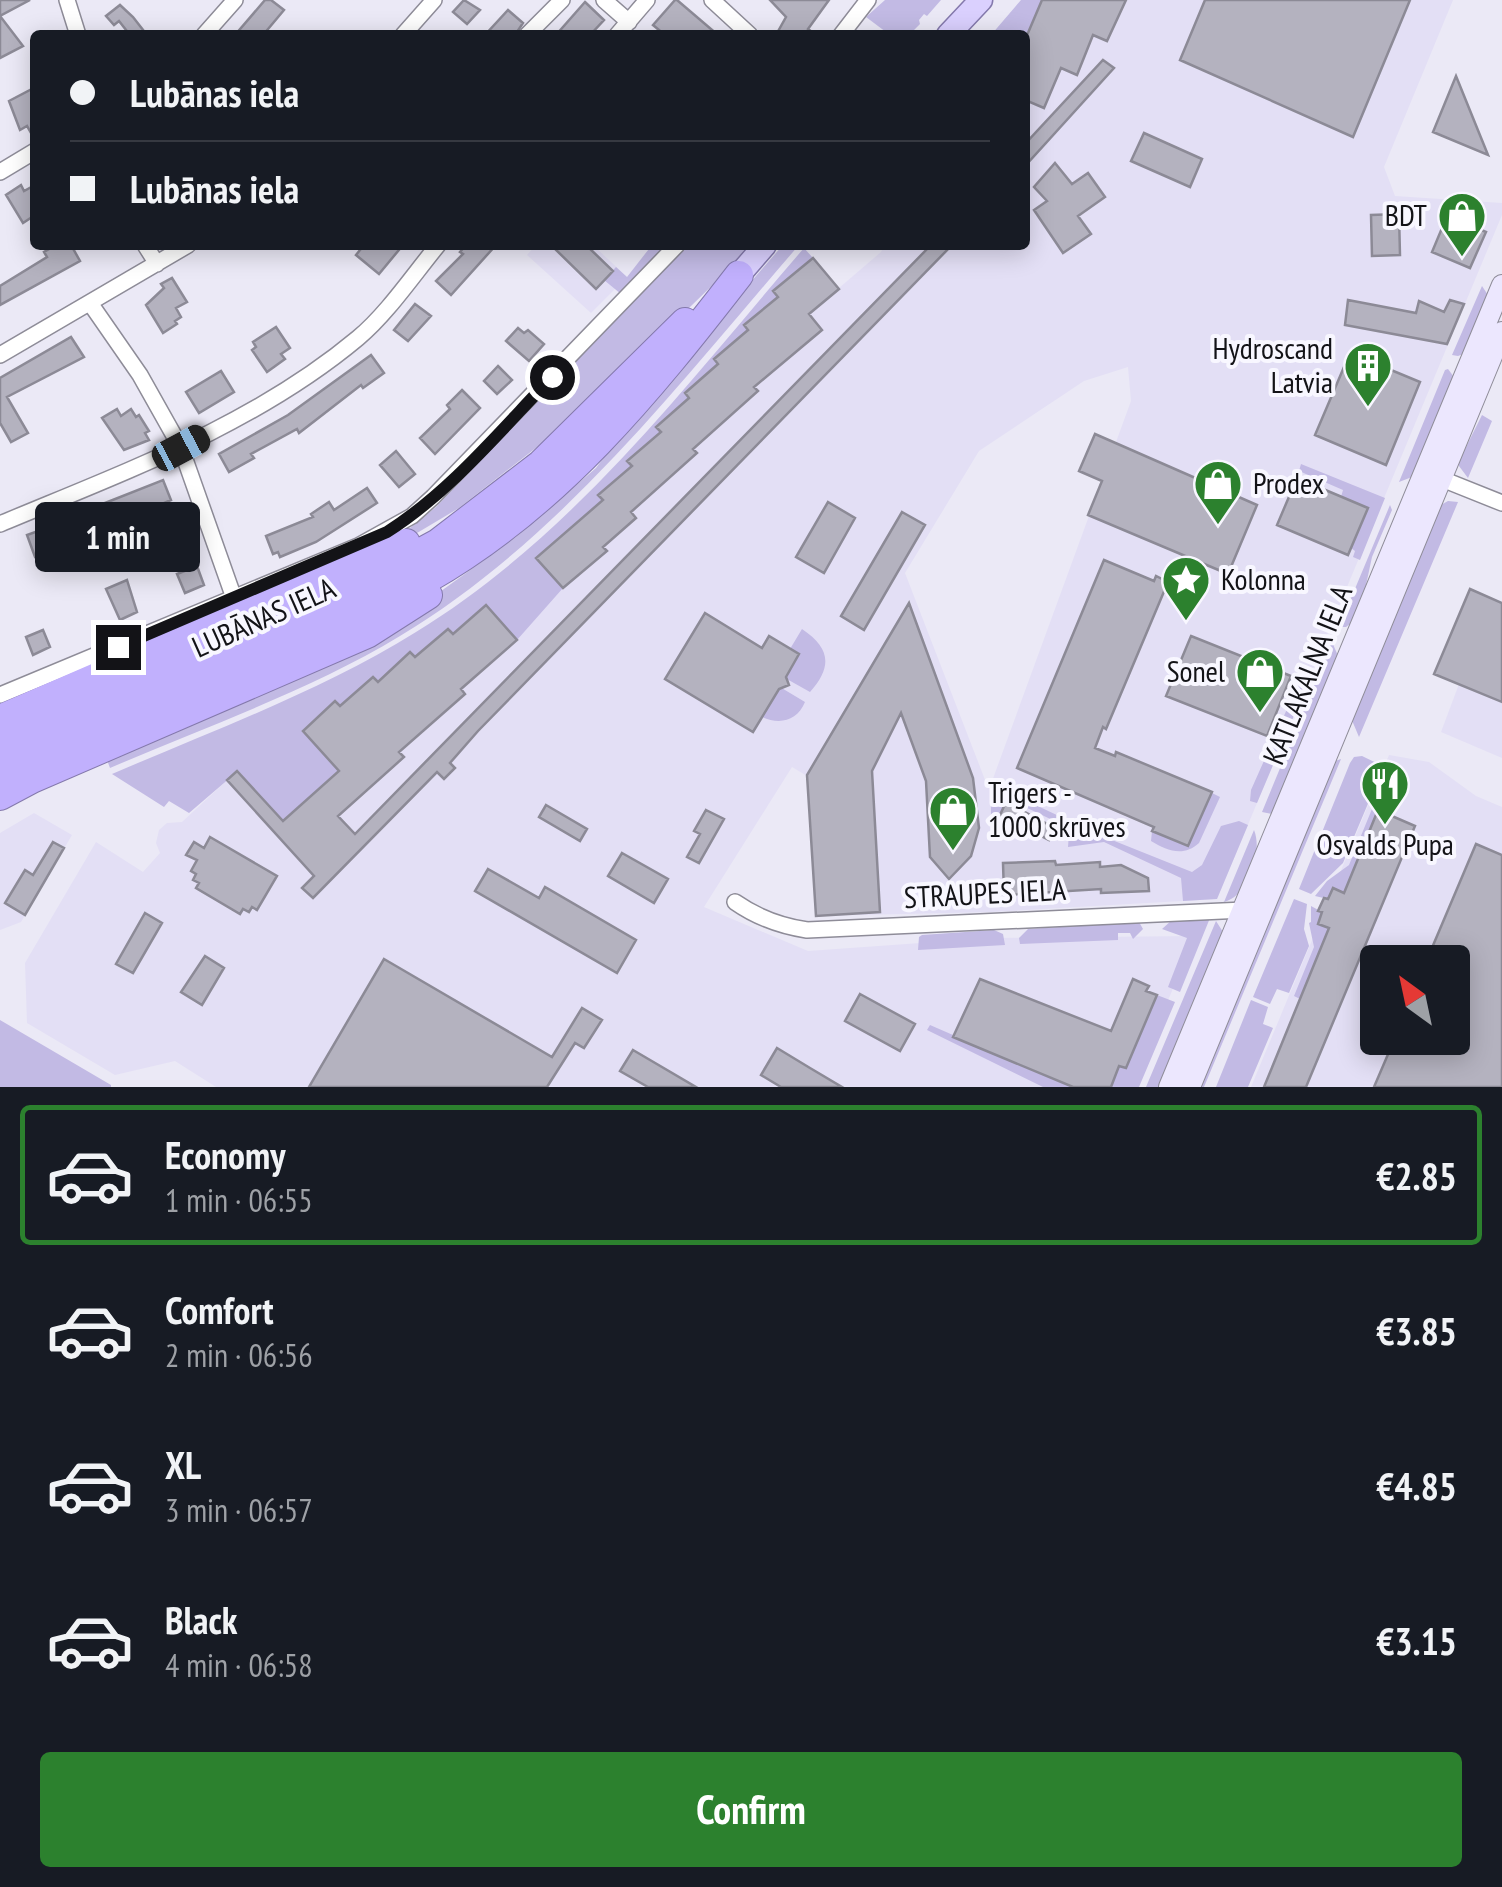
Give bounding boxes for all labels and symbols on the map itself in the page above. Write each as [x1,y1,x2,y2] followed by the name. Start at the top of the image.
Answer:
[1436,190,1488,258] shop icon: BDT
[1385,195,1427,234] place label: BDT
[1212,328,1333,401] place label: Hydroscand Latvia
[1342,340,1394,408] building icon: Hydroscand Latvia
[530,355,575,400] route start
[147,421,215,475] car
[1192,458,1244,526] shop icon: Prodex
[1253,463,1324,502] place label: Prodex
[36,502,200,572] callout: 1 min
[1160,554,1212,622] place icon: Kolonna
[1221,559,1306,598] place label: Kolonna
[186,567,342,665] street label: LUBĀNAS IELA
[1253,578,1361,770] street label: KATLAKALNA IELA
[96,625,141,670] route end
[1234,646,1286,714] shop icon: Sonel
[1167,651,1225,690] place label: Sonel
[1359,758,1411,826] restaurant icon: Osvalds Pupa
[988,772,1126,845] place label: Trigers - 1000 skrūves
[927,784,979,852] shop icon: Trigers - 1000 skrūves
[1316,824,1454,863] place label: Osvalds Pupa
[903,869,1068,916] street label: STRAUPES IELA
[1360,945,1470,1055] north arrow

